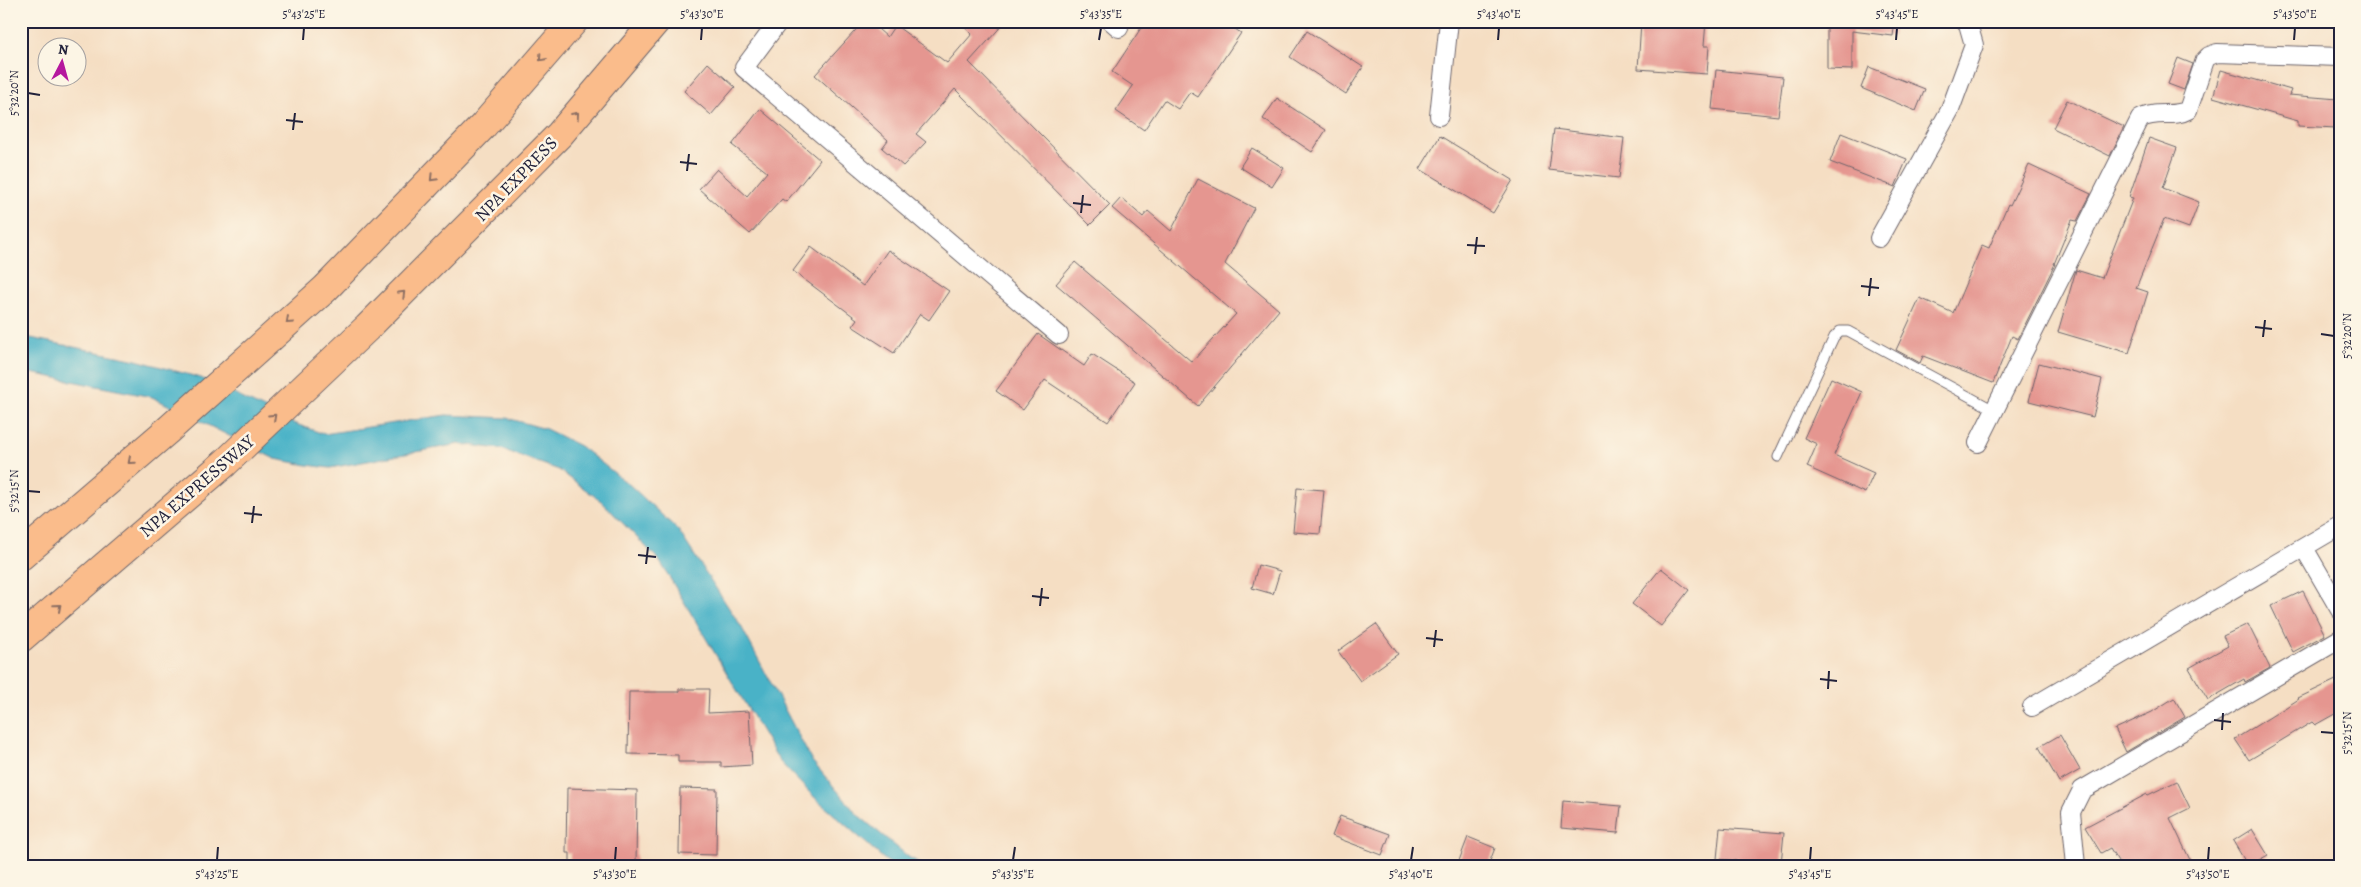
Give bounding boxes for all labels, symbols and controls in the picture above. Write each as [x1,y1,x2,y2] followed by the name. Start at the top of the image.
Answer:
[283,6,325,22] text: 5°43'25"E
[680,6,724,22] text: 5°43'30"E
[1080,6,1122,22] text: 5°43'35"E
[1477,6,1521,22] text: 5°43'40"E
[1876,6,1918,22] text: 5°43'45"E
[2273,6,2317,22] text: 5°43'50"E
[38,38,88,88] north arrow
[57,40,69,60] text: N
[539,53,548,62] one-way arrow
[6,70,22,116] text: 5°32'20"N
[571,111,580,120] one-way arrow
[469,131,563,227] street label: NPA EXPRESS
[430,172,439,181] one-way arrow
[396,291,405,300] one-way arrow
[2339,313,2355,359] text: 5°32'20"N
[285,316,294,325] one-way arrow
[267,414,276,423] one-way arrow
[134,428,261,543] street label: NPA EXPRESSWAY
[127,456,136,465] one-way arrow
[6,469,22,513] text: 5°32'15"N
[53,603,62,612] one-way arrow
[2339,711,2355,755] text: 5°32'15"N
[196,866,238,882] text: 5°43'25"E
[593,866,637,882] text: 5°43'30"E
[992,866,1034,882] text: 5°43'35"E
[1389,866,1433,882] text: 5°43'40"E
[1789,866,1831,882] text: 5°43'45"E
[2186,866,2230,882] text: 5°43'50"E

